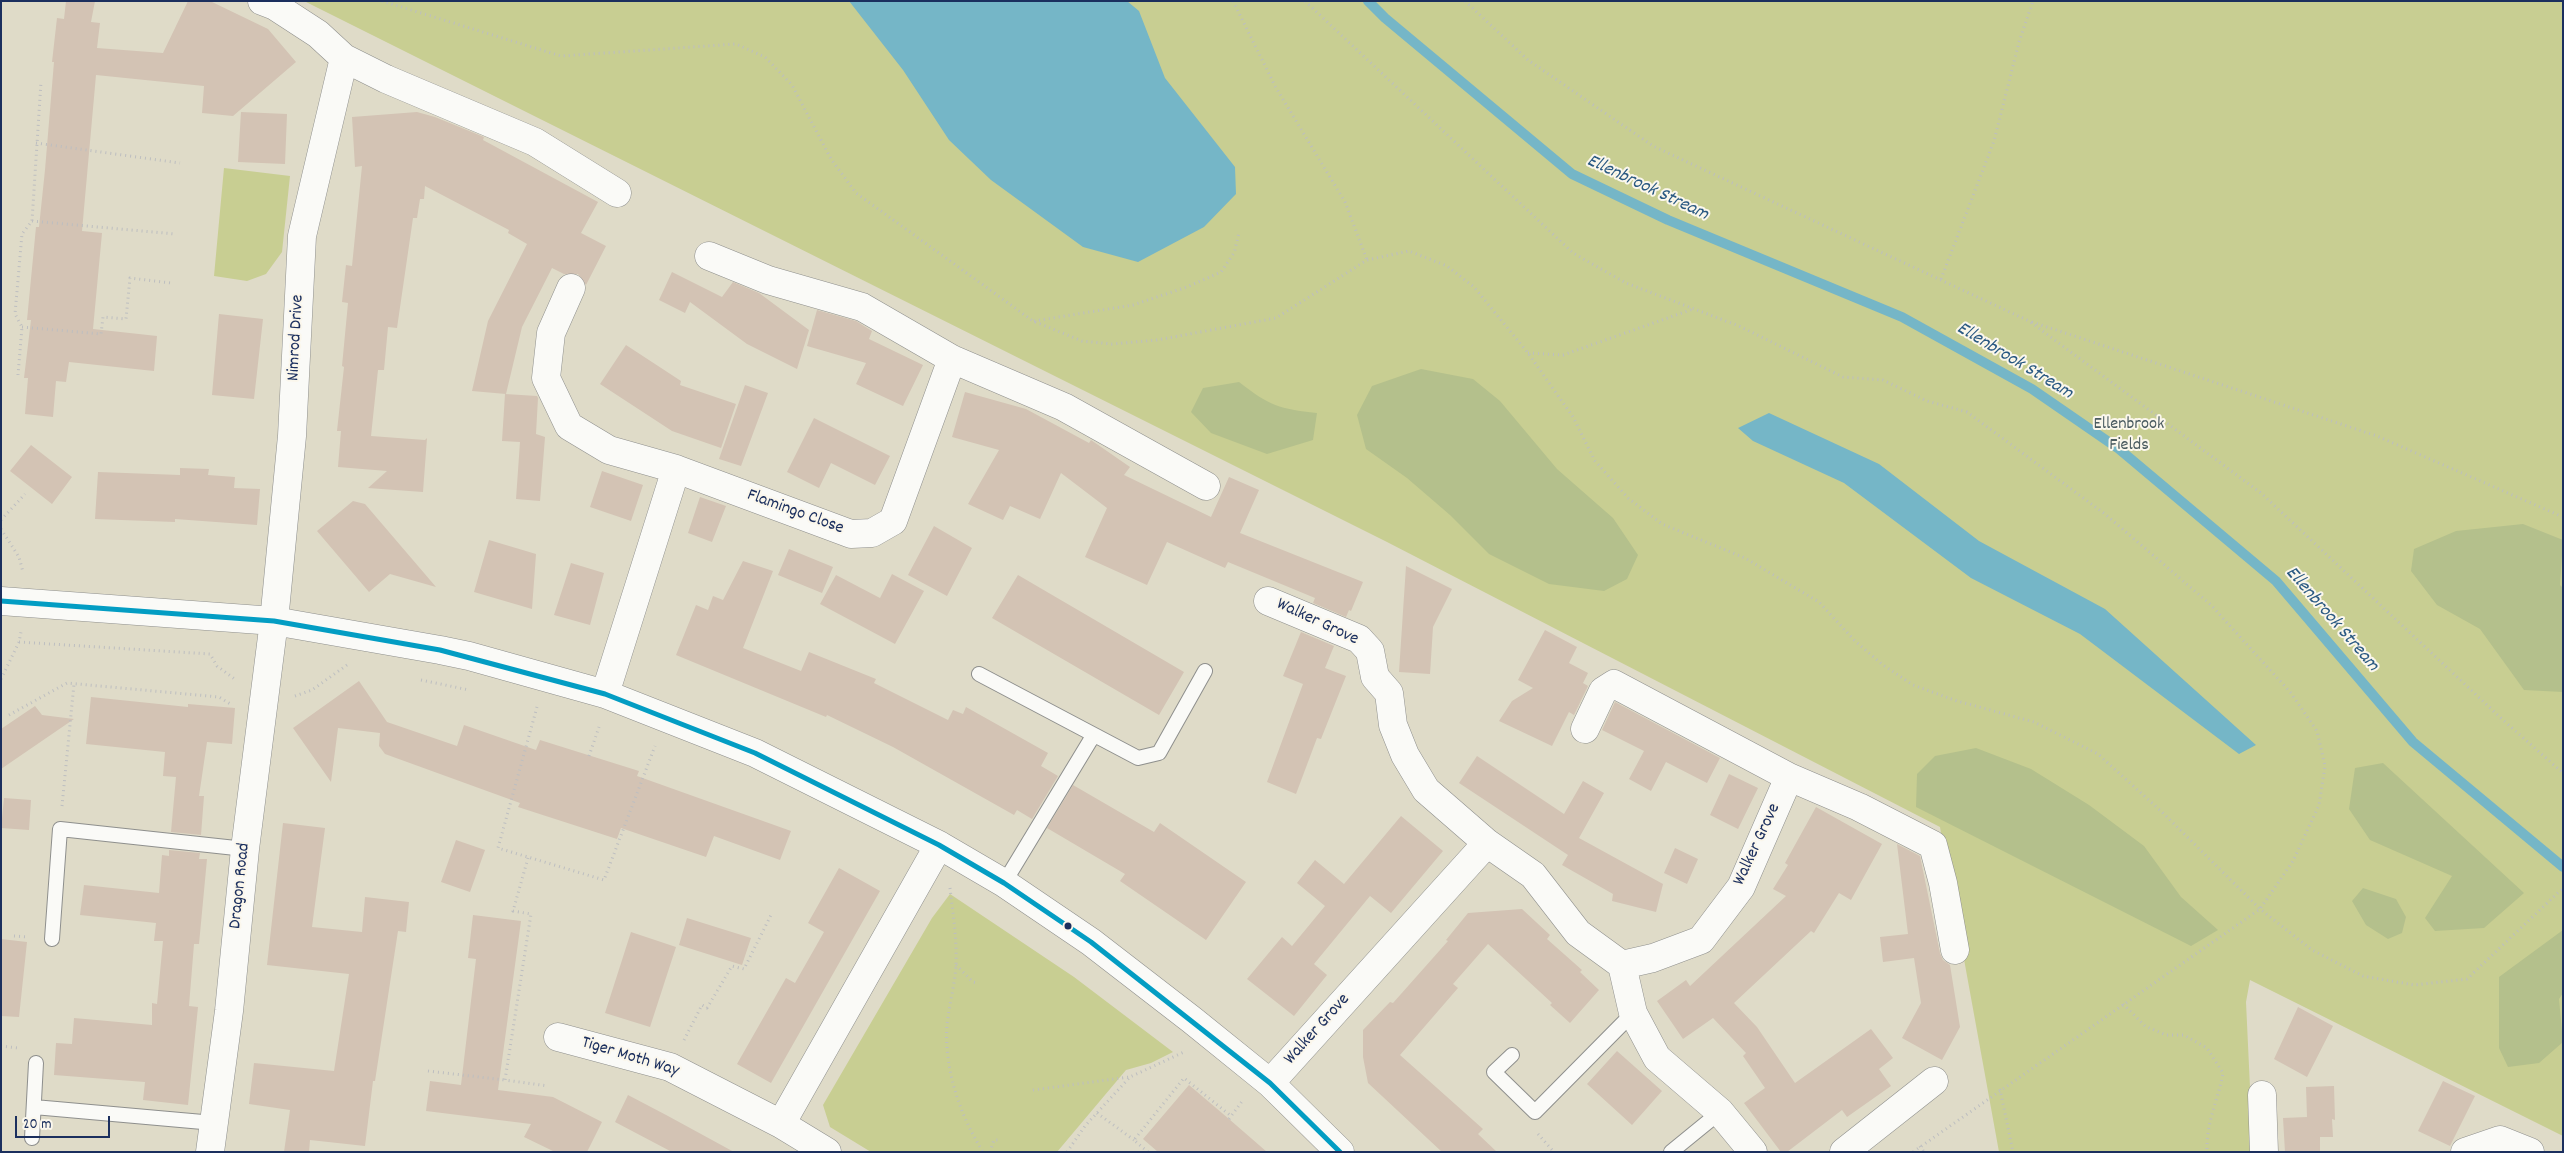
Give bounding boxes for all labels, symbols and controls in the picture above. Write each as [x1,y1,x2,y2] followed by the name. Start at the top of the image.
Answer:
[1582,151,1712,227] water label: Ellenbrook Stream
[284,294,310,382] street label: Nimrod Drive
[1952,318,2076,406] water label: Ellenbrook Stream
[2094,415,2164,458] park label: Ellenbrook Fields
[744,486,846,540] street label: Flamingo Close
[2279,563,2383,677] water label: Ellenbrook Stream
[1272,595,1362,651] street label: Walker Grove
[1730,800,1786,890] street label: Walker Grove
[226,842,256,930] street label: Dragon Road
[1063,921,1073,931] unlabelled marker
[1280,990,1356,1070] street label: Walker Grove
[579,1033,681,1083] street label: Tiger Moth Way
[18,1106,112,1138] scale bar
[23,1114,51,1136] text: 20 m

